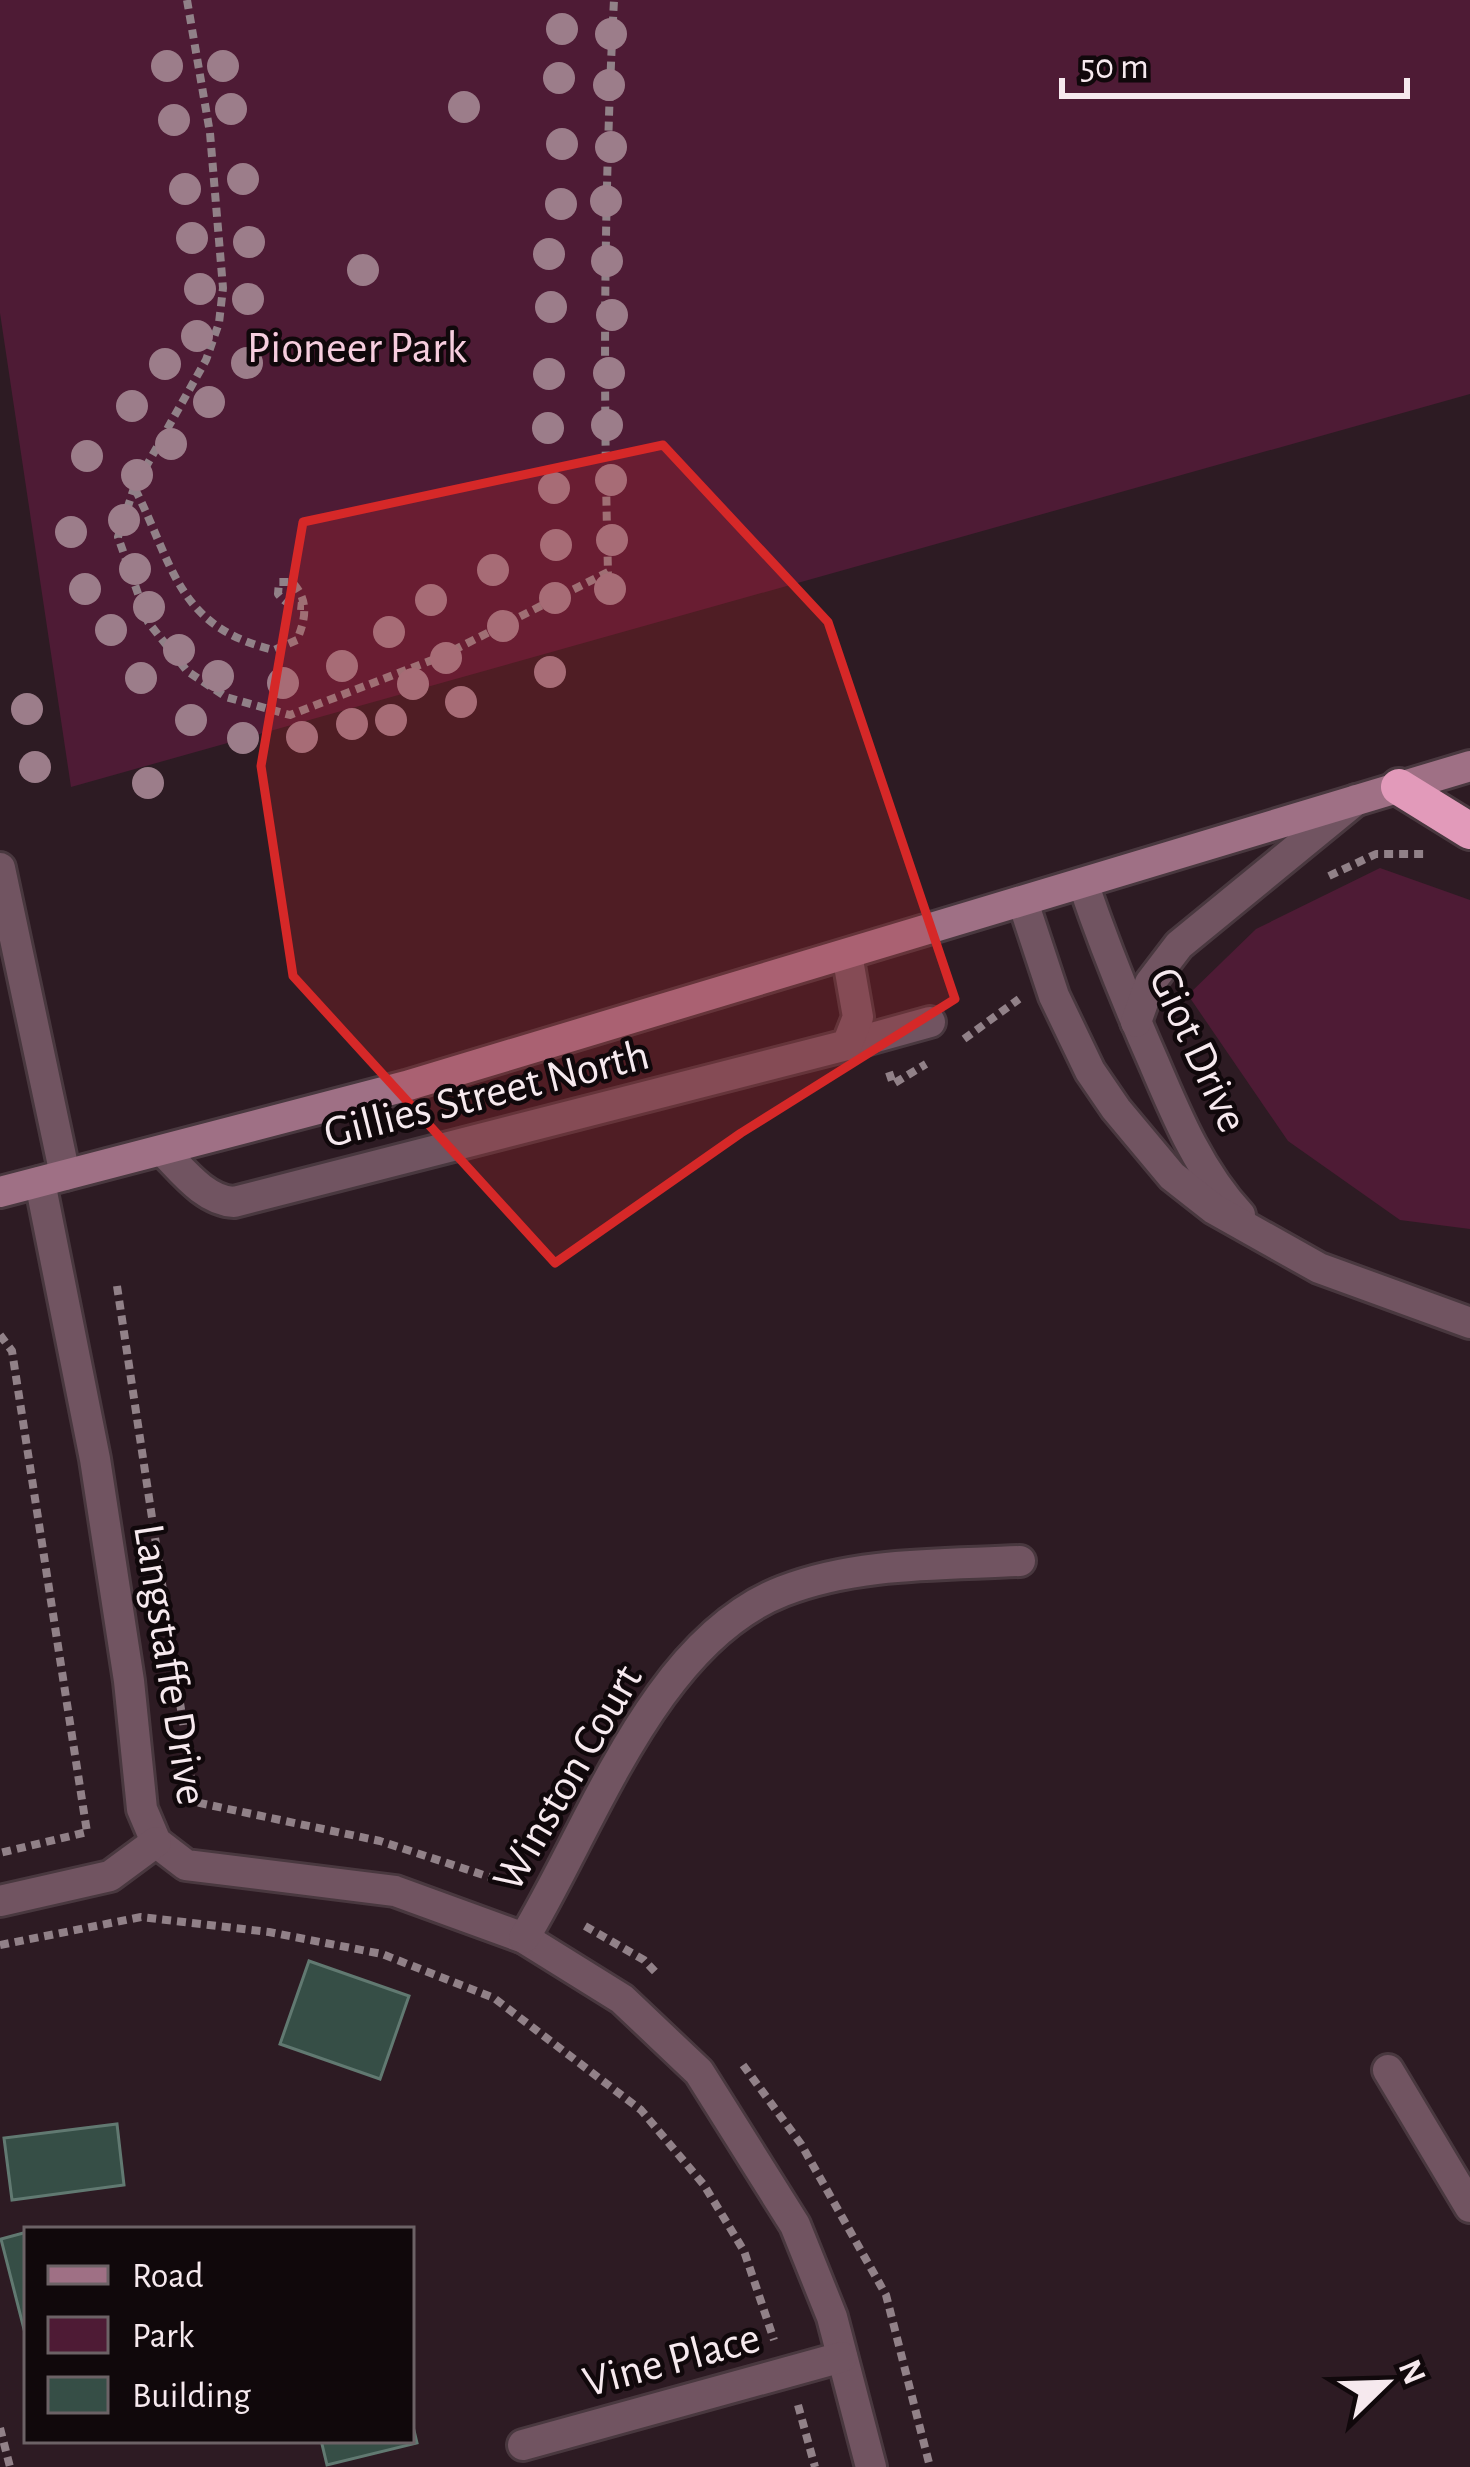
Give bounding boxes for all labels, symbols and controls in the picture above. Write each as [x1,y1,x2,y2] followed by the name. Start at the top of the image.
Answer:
[1062,24,1407,98] scale bar
[1080,49,1149,85] text: 50 m
[247,326,468,371] park label: Pioneer Park
[1140,961,1255,1139] street label: Giot Drive
[320,1032,654,1157] street label: Gillies Street North
[125,1521,214,1808] street label: Langstaffe Drive
[485,1657,651,1899] street label: Winston Court
[24,2227,414,2443] legend
[132,2258,204,2294] text: Road
[578,2315,765,2406] street label: Vine Place
[132,2318,195,2354] text: Park
[1326,2323,1446,2443] north arrow
[1392,2355,1431,2389] text: N
[132,2378,251,2414] text: Building

